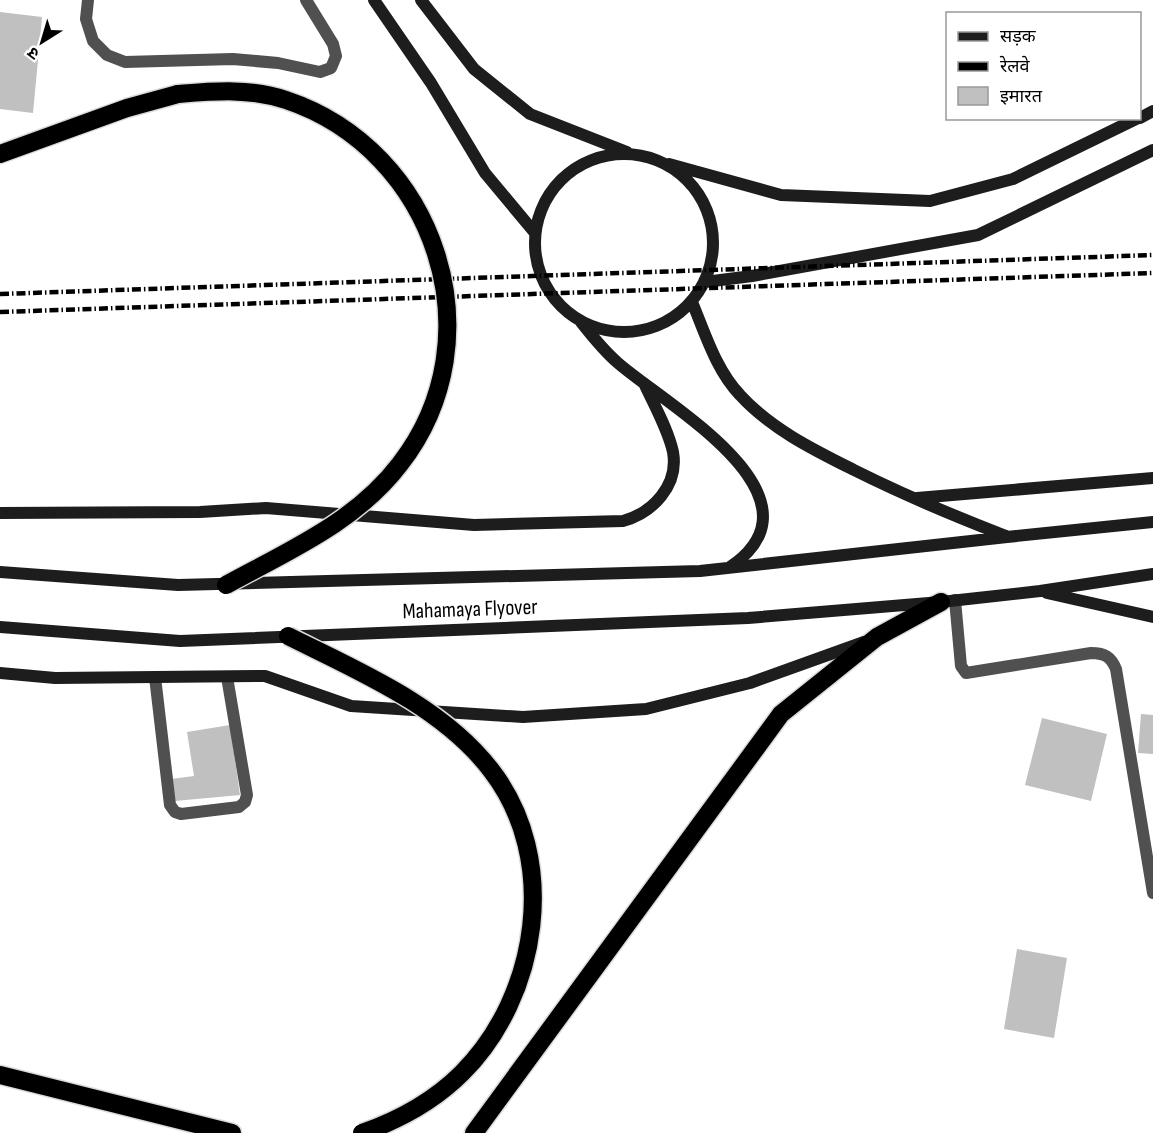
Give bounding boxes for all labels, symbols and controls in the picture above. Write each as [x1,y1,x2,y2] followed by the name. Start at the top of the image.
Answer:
[12,12,72,72] north arrow
[946,12,1141,120] legend
[1000,26,1037,47] text: सड़क
[24,42,43,63] text: उ
[999,55,1031,77] text: रेलवे
[1000,86,1043,107] text: इमारत
[402,594,538,625] street label: Mahamaya Flyover

